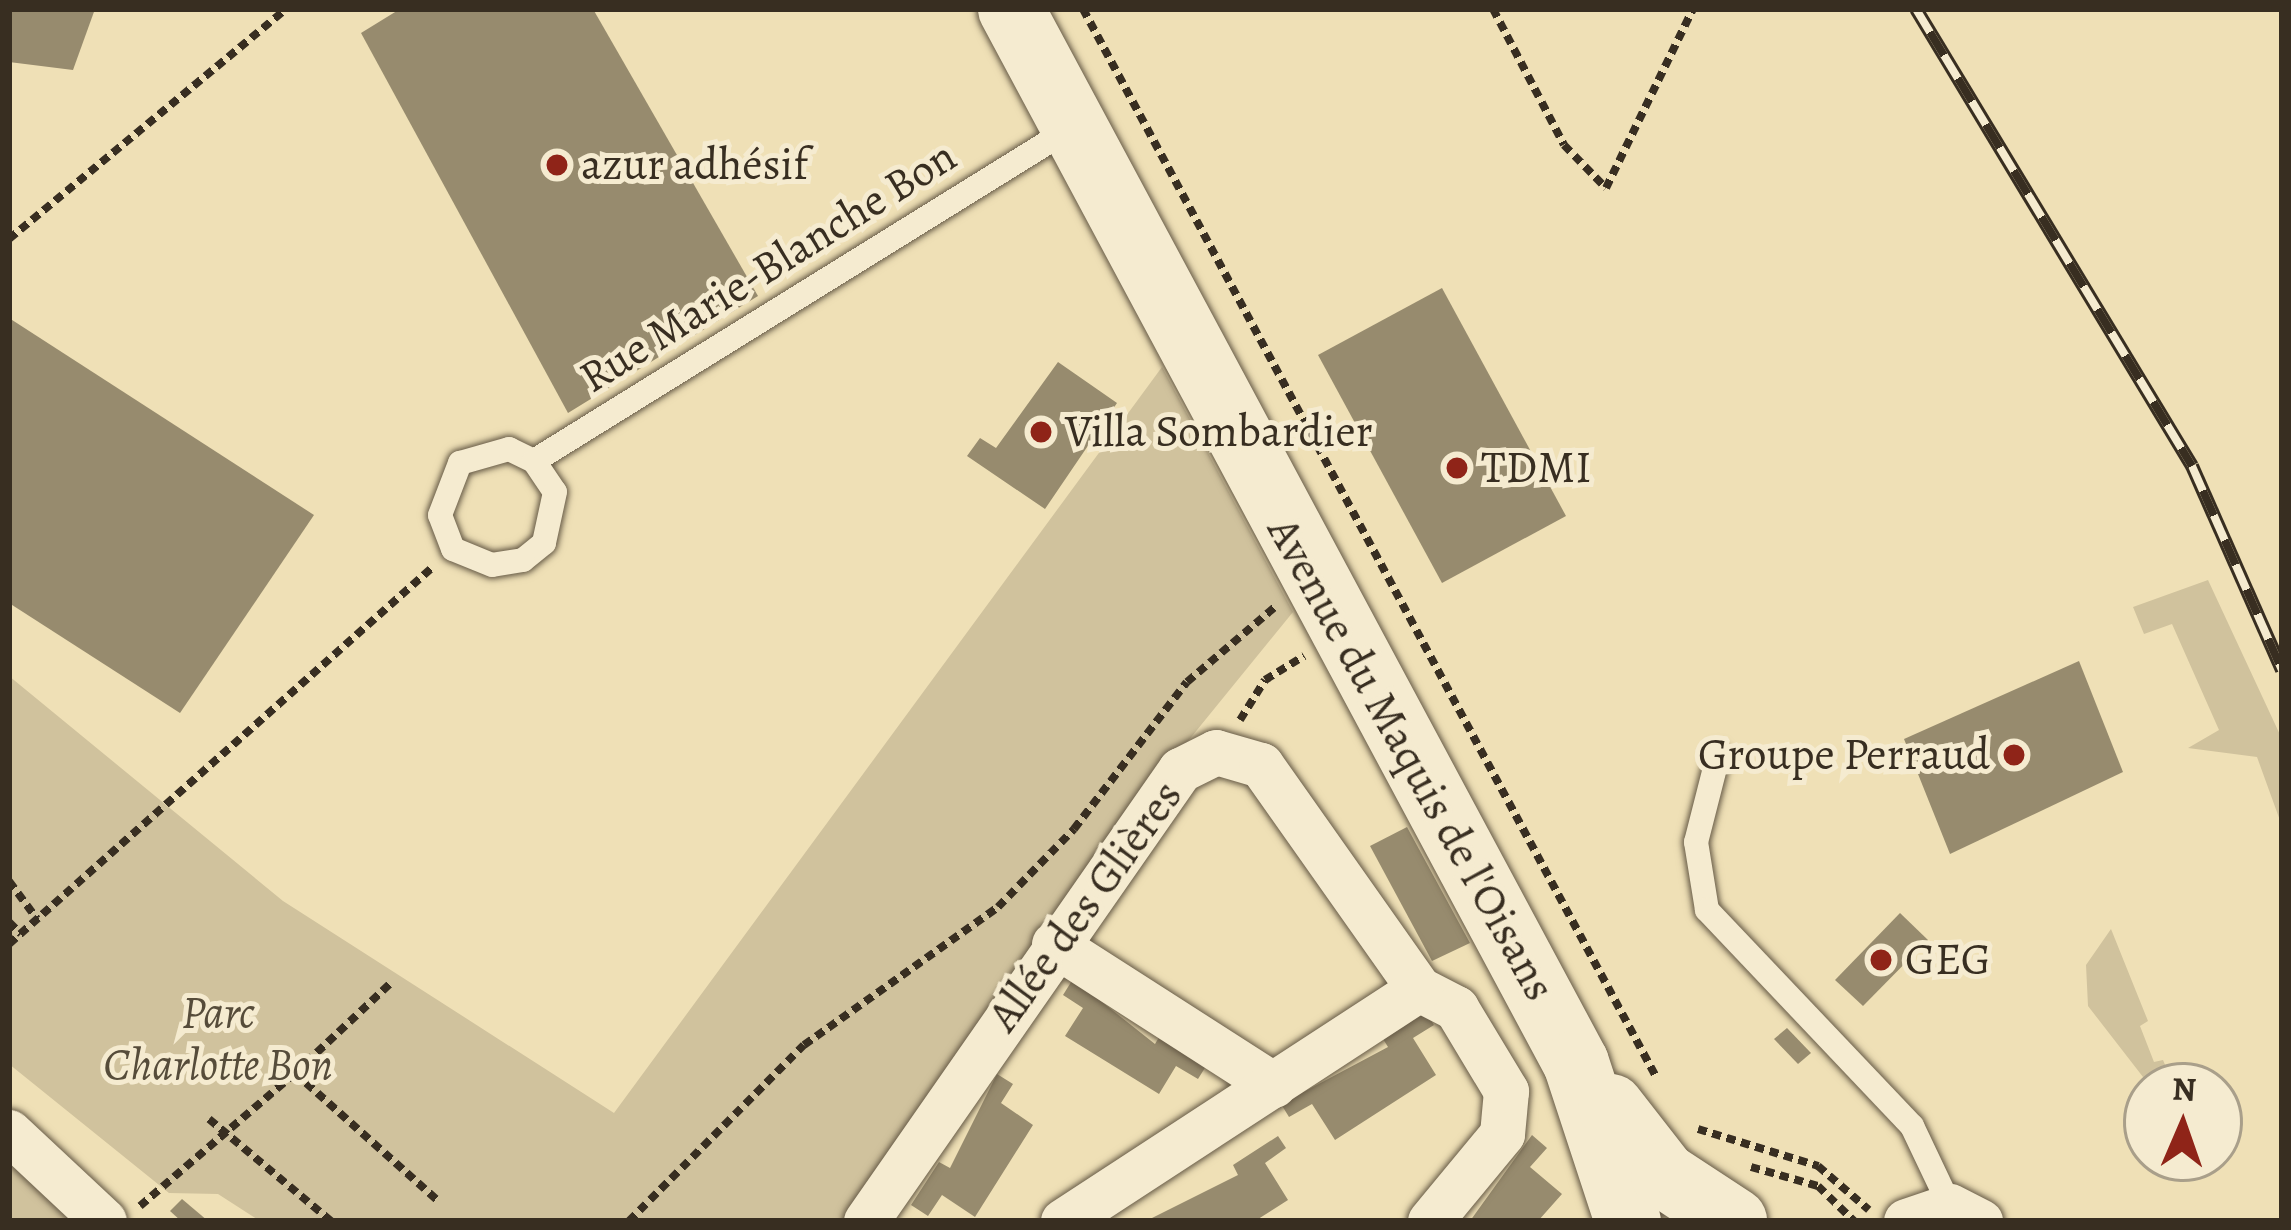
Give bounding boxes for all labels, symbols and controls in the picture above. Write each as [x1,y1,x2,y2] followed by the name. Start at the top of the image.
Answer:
[570,129,966,405] street label: Rue Marie-Blanche Bon
[581,138,808,192] place label: azur adhésif
[544,152,570,178] marker: azur adhésif
[1065,405,1373,459] place label: Villa Sombardier
[1028,419,1054,445] marker: Villa Sombardier
[1481,441,1592,495] place label: TDMI
[1444,455,1470,481] marker: TDMI
[1256,508,1566,1010] street label: Avenue du Maquis de l'Oisans
[1698,728,1990,782] place label: Groupe Perraud
[2001,742,2027,768] marker: Groupe Perraud
[976,770,1194,1042] street label: Allée des Glières
[1905,933,1991,987] place label: GEG
[1868,947,1894,973] marker: GEG
[103,986,333,1092] park label: Parc Charlotte Bon
[2123,1062,2243,1182] north arrow
[2171,1066,2197,1111] text: N

